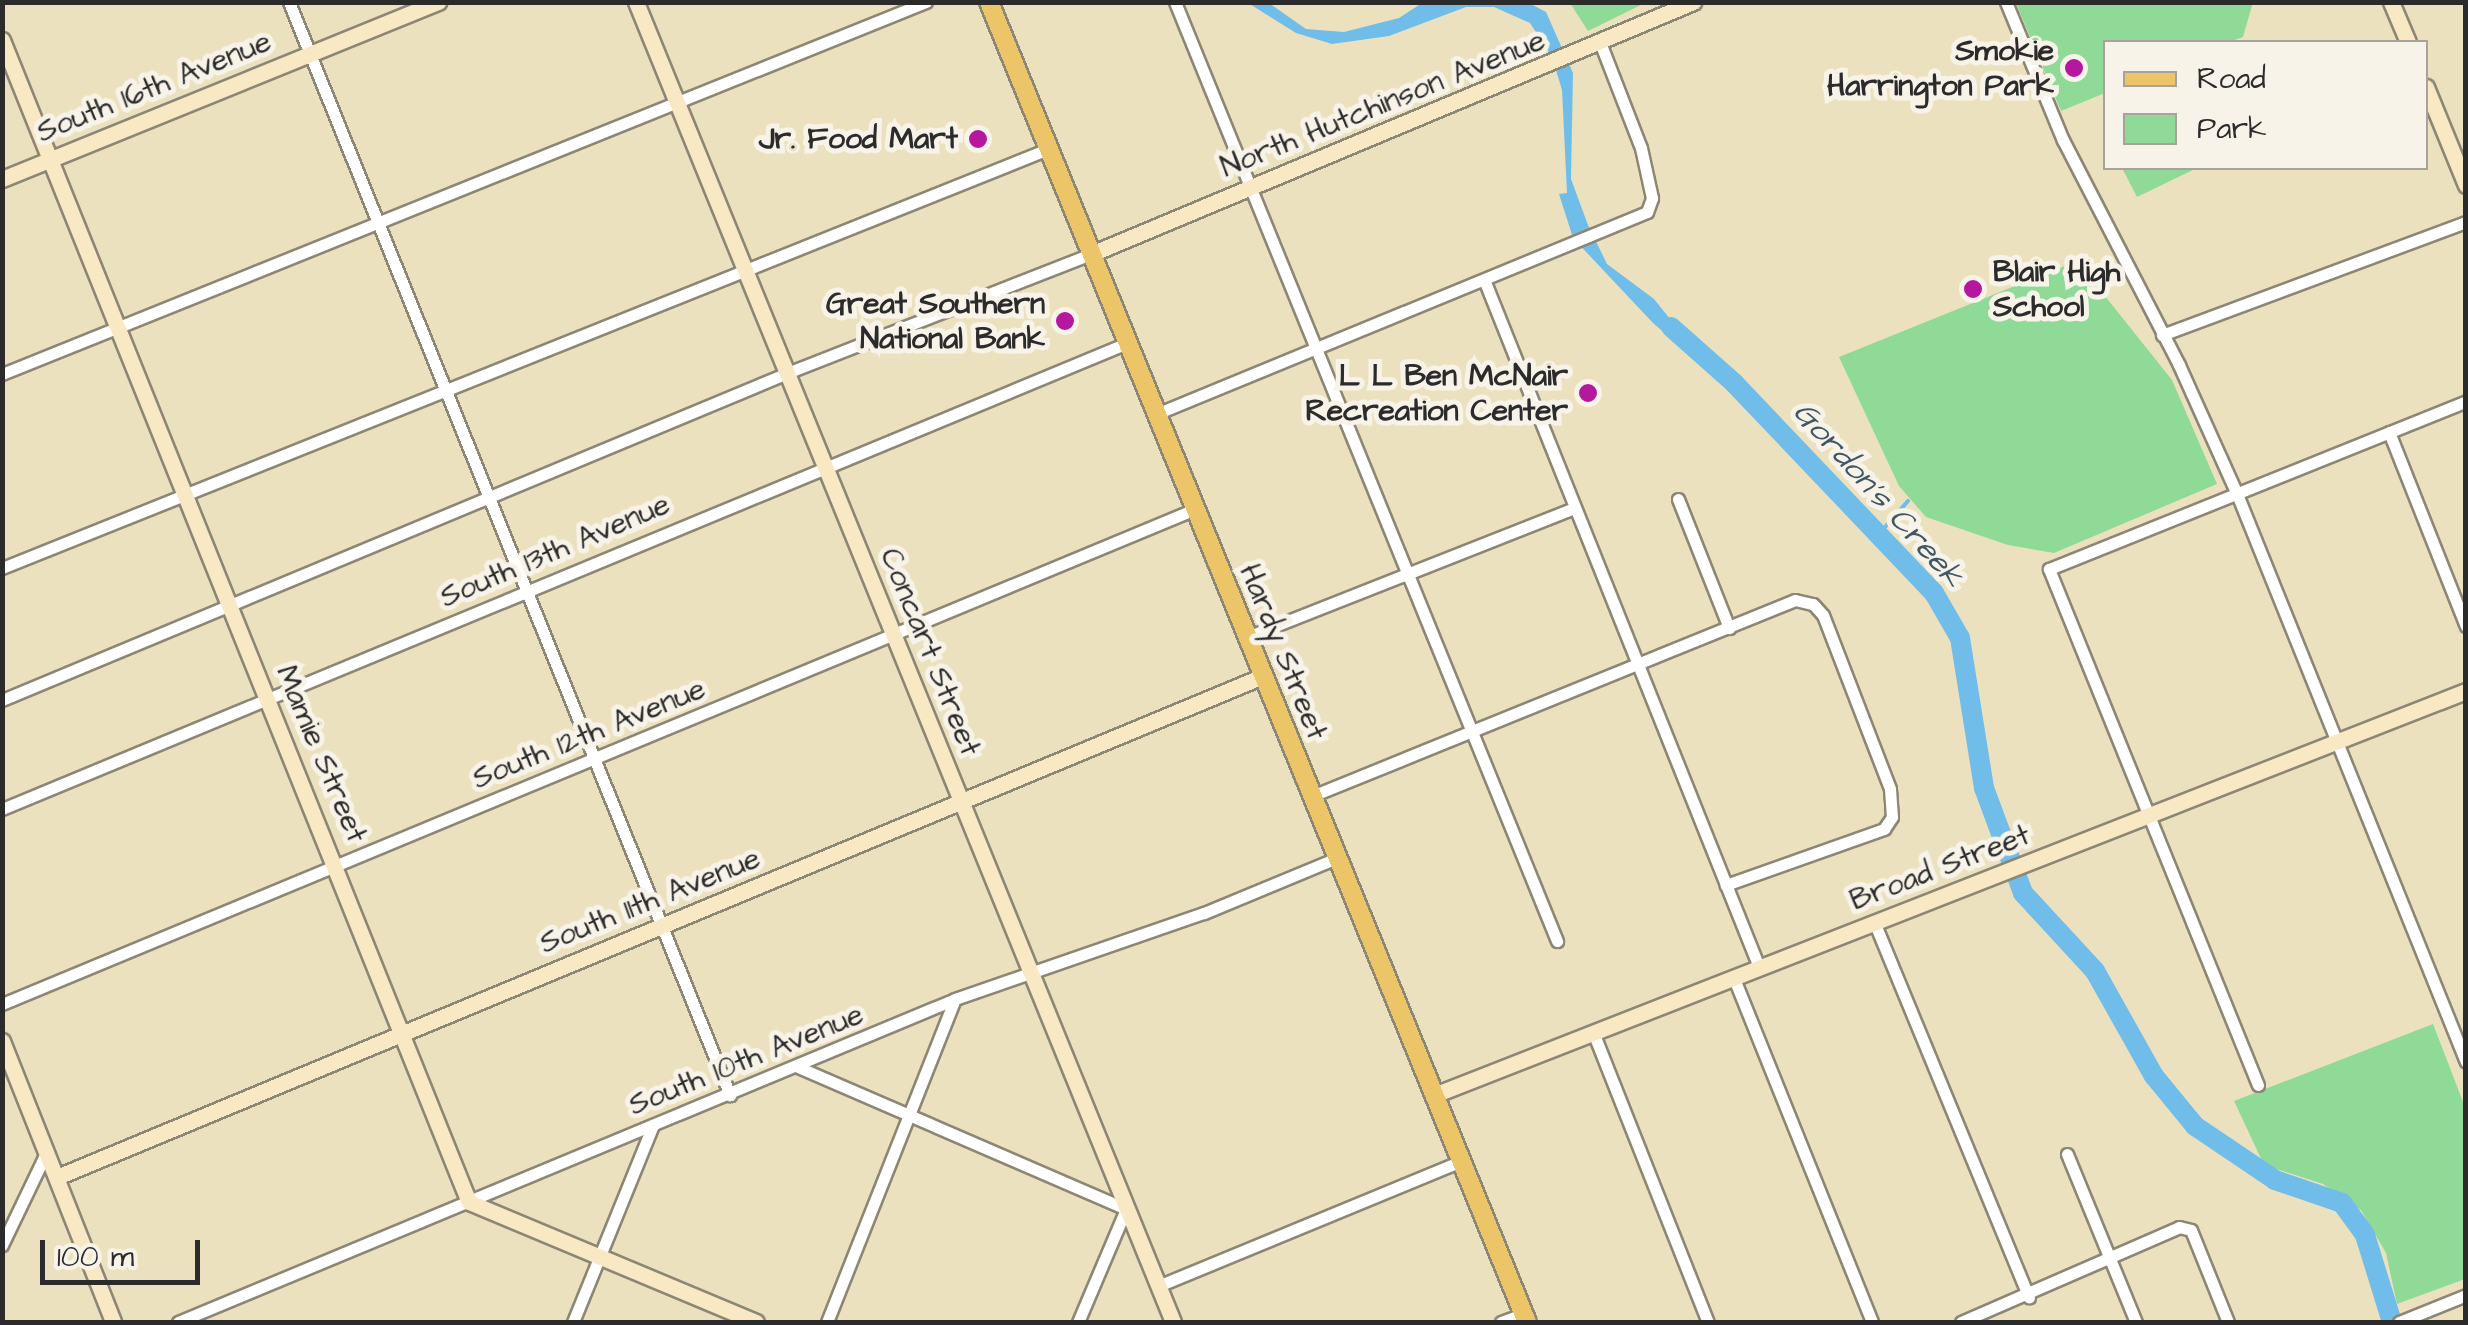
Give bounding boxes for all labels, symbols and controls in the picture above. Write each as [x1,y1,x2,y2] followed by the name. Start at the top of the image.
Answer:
[1216,22,1550,186] street label: North Hutchinson Avenue
[32,24,276,150] street label: South 16th Avenue
[1827,33,2054,104] place label: Smokie Harrington Park
[2103,40,2428,170] legend
[2063,57,2085,79] marker: Smokie Harrington Park
[2197,58,2266,100] text: Road
[2197,108,2266,150] text: Park
[759,121,958,157] place label: Jr. Food Mart
[967,128,989,150] marker: Jr. Food Mart
[1993,254,2120,324] place label: Blair High School
[1962,278,1984,300] marker: Blair High School
[826,286,1045,356] place label: Great Southern National Bank
[1054,310,1076,332] marker: Great Southern National Bank
[1305,358,1568,428] place label: L L Ben McNair Recreation Center
[1577,382,1599,404] marker: L L Ben McNair Recreation Center
[1784,394,1972,596] water label: Gordon's Creek
[435,486,675,616] street label: South 13th Avenue
[872,543,988,761] street label: Concart Street
[1231,559,1335,745] street label: Hardy Street
[268,660,374,848] street label: Mamie Street
[467,671,711,797] street label: South 12th Avenue
[1845,817,2035,919] street label: Broad Street
[535,840,765,962] street label: South 11th Avenue
[624,997,868,1123] street label: South 10th Avenue
[45,1220,205,1282] scale bar
[57,1236,134,1278] text: 100 m

